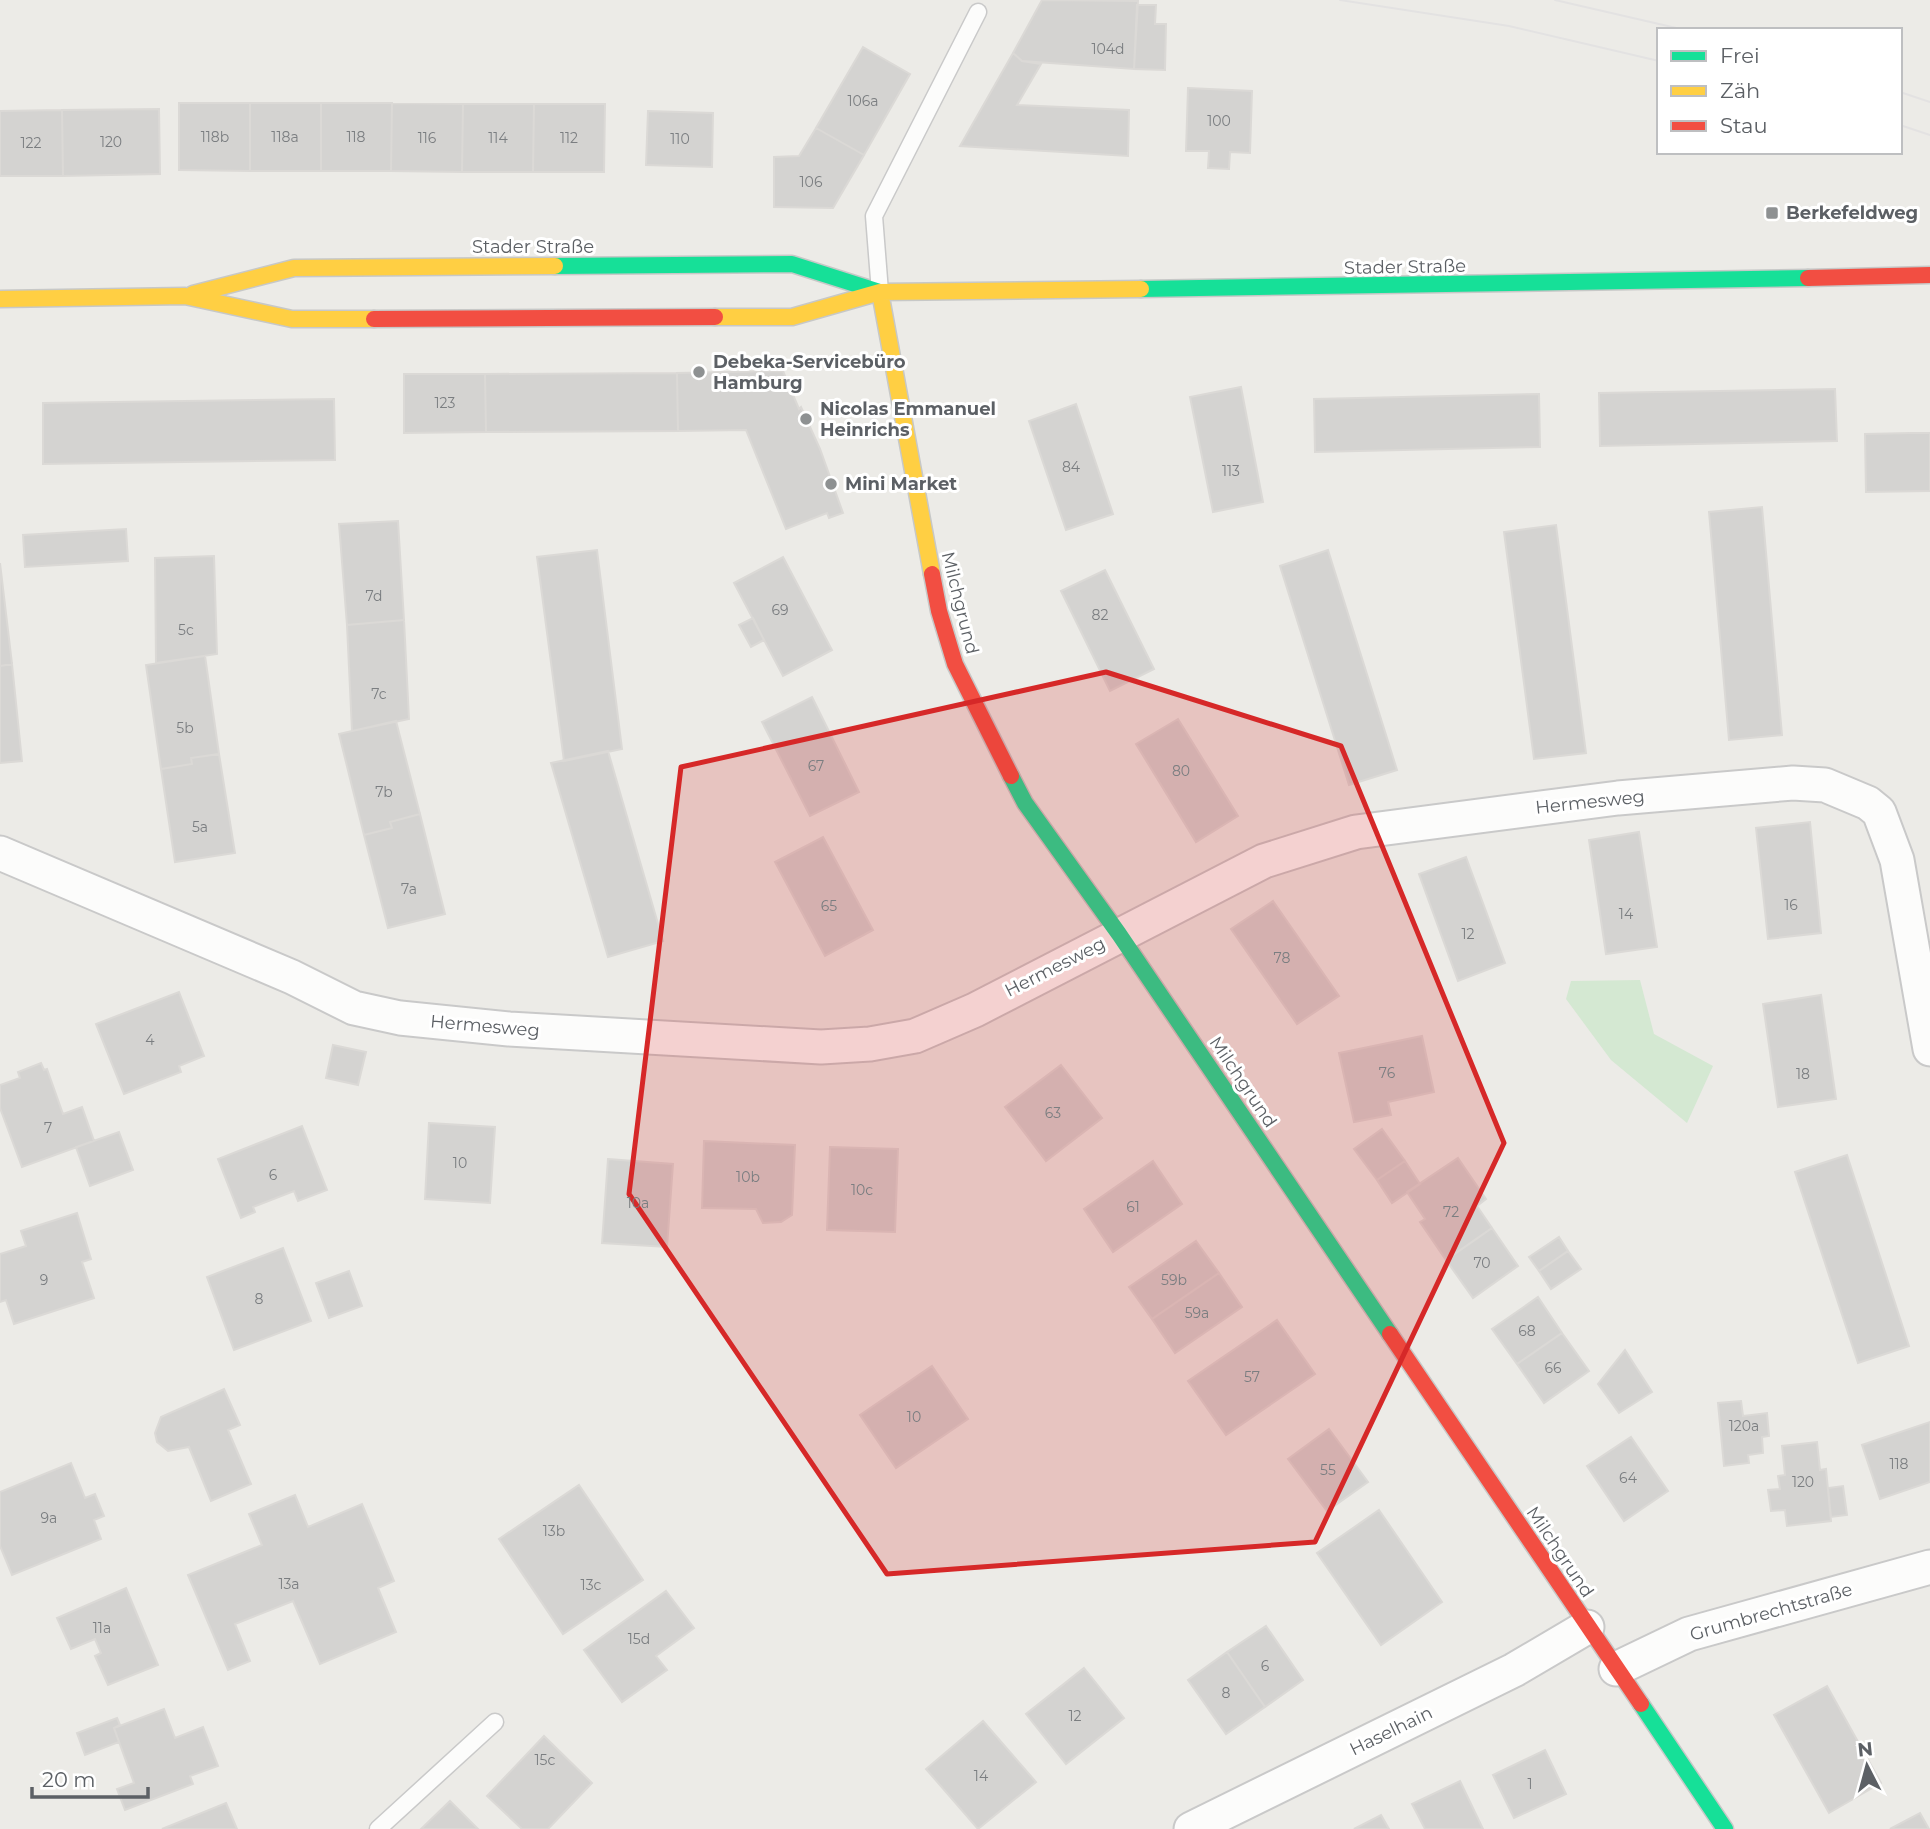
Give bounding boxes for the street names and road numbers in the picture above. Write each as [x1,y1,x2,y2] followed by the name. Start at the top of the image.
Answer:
[472,236,594,258] street label: Stader Straße
[1344,255,1466,279] street label: Stader Straße
[937,549,983,657] street label: Milchgrund
[1534,785,1646,819] street label: Hermesweg
[1001,932,1109,1002] street label: Hermesweg
[429,1010,541,1042] street label: Hermesweg
[1205,1032,1281,1132] street label: Milchgrund
[1522,1502,1598,1602] street label: Milchgrund
[1687,1578,1855,1646] street label: Grumbrechtstraße
[1346,1701,1436,1761] street label: Haselhain

